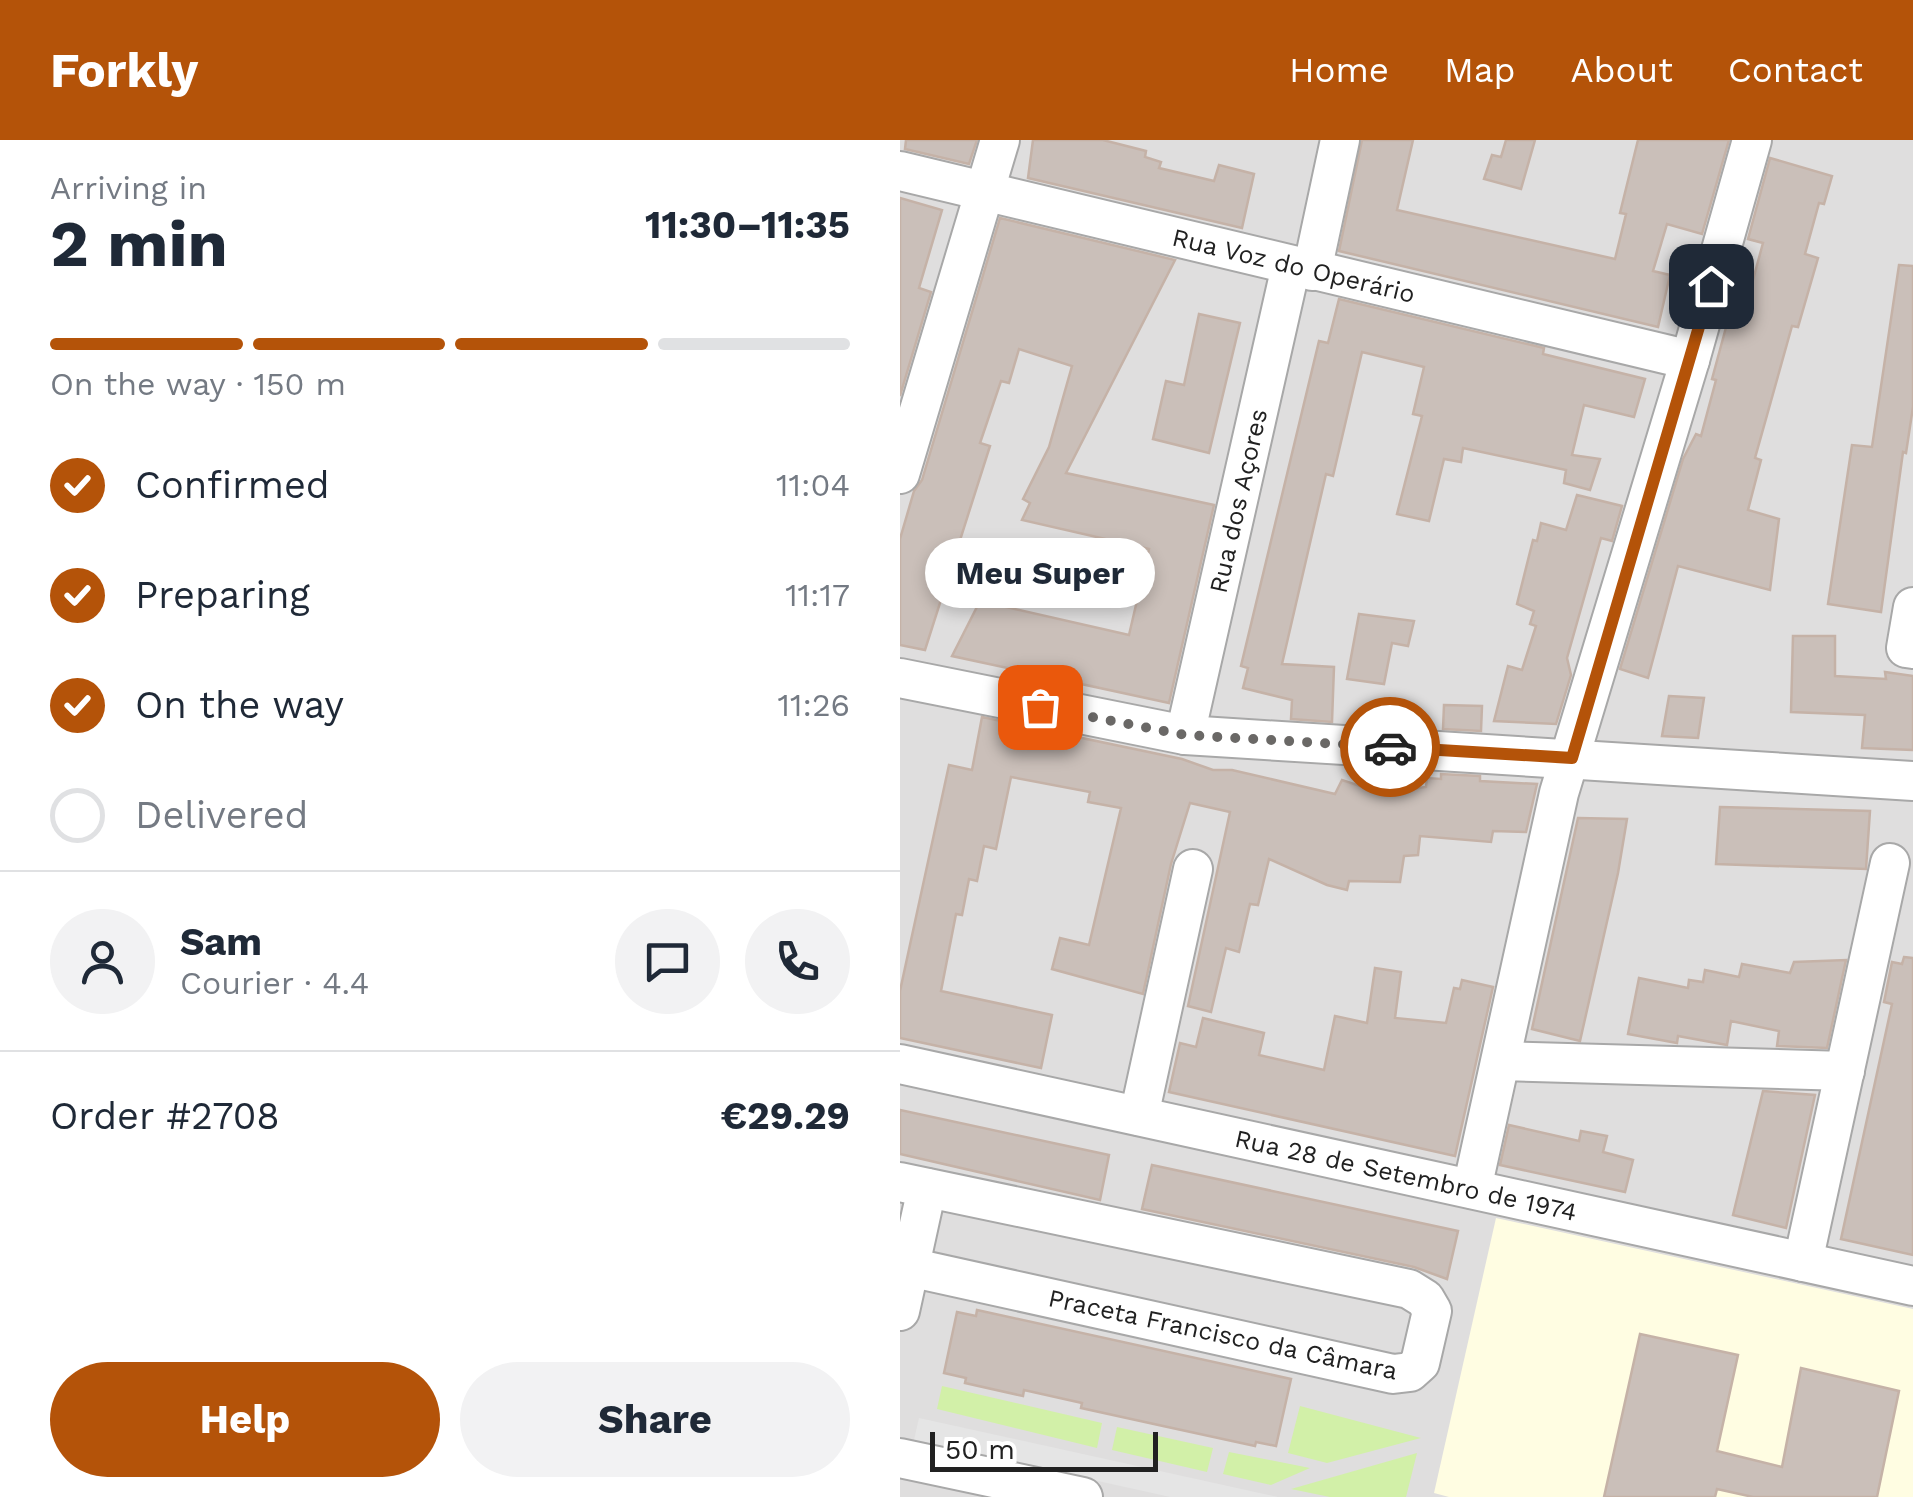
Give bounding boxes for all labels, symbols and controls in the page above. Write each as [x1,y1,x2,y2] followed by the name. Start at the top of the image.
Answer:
[50,42,198,99] text: Forkly
[1289,49,1389,91] text: Home
[1444,49,1516,91] text: Map
[1571,49,1673,91] text: About
[1728,49,1863,91] text: Contact
[50,169,207,207] text: Arriving in
[645,203,850,247] text: 11:30–11:35
[50,206,228,282] text: 2 min
[1169,223,1418,309] street label: Rua Voz do Operário
[1669,244,1754,329] pin
[1684,259,1739,314] icon: home
[50,365,346,403] text: On the way · 150 m
[1204,406,1273,596] street label: Rua dos Açores
[50,458,105,513] icon: check
[135,463,330,507] text: Confirmed
[776,466,850,504] text: 11:04
[925,537,1155,607] callout: Meu Super
[955,554,1125,592] text: Meu Super
[50,568,105,623] icon: check
[135,573,310,617] text: Preparing
[785,576,850,614] text: 11:17
[998,665,1083,750] pin
[50,678,105,733] icon: check
[1013,680,1068,735] icon: bag
[135,683,344,727] text: On the way
[777,686,850,724] text: 11:26
[1340,697,1440,797] courier
[1363,720,1418,775] icon: car
[135,793,308,837] text: Delivered
[50,909,155,1014] button: person
[615,909,720,1014] button: chat
[745,909,850,1014] button: phone
[180,920,262,964] text: Sam
[180,964,369,1002] text: Courier · 4.4
[50,1094,280,1138] text: Order #2708
[720,1094,850,1138] text: €29.29
[1232,1124,1580,1227] street label: Rua 28 de Setembro de 1974
[1046,1283,1400,1386] street label: Praceta Francisco da Câmara
[50,1362,440,1477] button: Help
[460,1362,850,1477] button: Share
[930,1427,1158,1472] scale bar
[945,1433,1015,1466] text: 50 m

